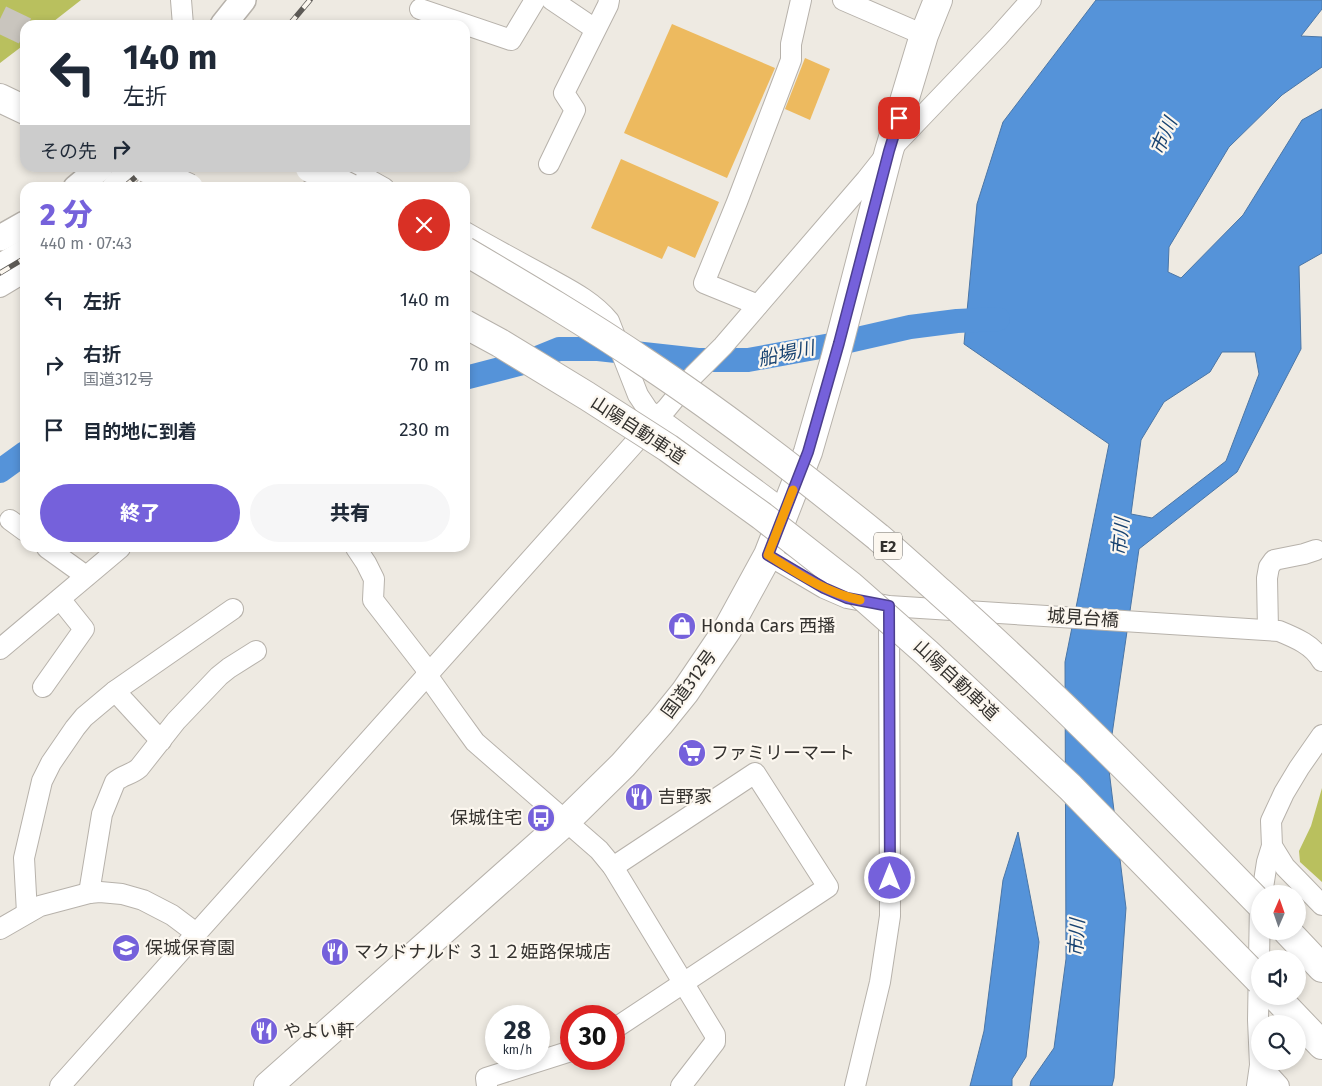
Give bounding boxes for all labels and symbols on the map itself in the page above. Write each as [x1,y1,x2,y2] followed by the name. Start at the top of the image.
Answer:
[878,97,920,139] pin
[1145,112,1183,158] water label: 市川
[756,336,818,371] water label: 船場川
[587,391,689,469] street label: 山陽自動車道
[1107,515,1134,557] water label: 市川
[874,532,902,560] road number: E2
[1046,605,1120,631] street label: 城見台橋
[667,611,697,641] shop icon: Honda Cars 西播
[701,615,835,637] place label: Honda Cars 西播
[909,635,1003,725] street label: 山陽自動車道
[657,645,721,723] street label: 国道312号
[677,738,707,768] supermarket icon: ファミリーマート
[711,742,855,764] place label: ファミリーマート
[624,782,654,812] restaurant icon: 吉野家
[658,786,712,808] place label: 吉野家
[526,803,556,833] bus stop icon: 保城住宅
[450,807,522,829] place label: 保城住宅
[863,851,915,903] position arrow
[1251,885,1306,940] north arrow
[1064,916,1089,958] water label: 市川
[111,933,141,963] school or university icon: 保城保育園
[145,937,235,959] place label: 保城保育園
[320,937,350,967] restaurant icon: マクドナルド ３１２姫路保城店
[354,941,611,963] place label: マクドナルド ３１２姫路保城店
[560,1005,625,1070] speed limit sign: 30
[249,1016,279,1046] restaurant icon: やよい軒
[283,1020,355,1042] place label: やよい軒

